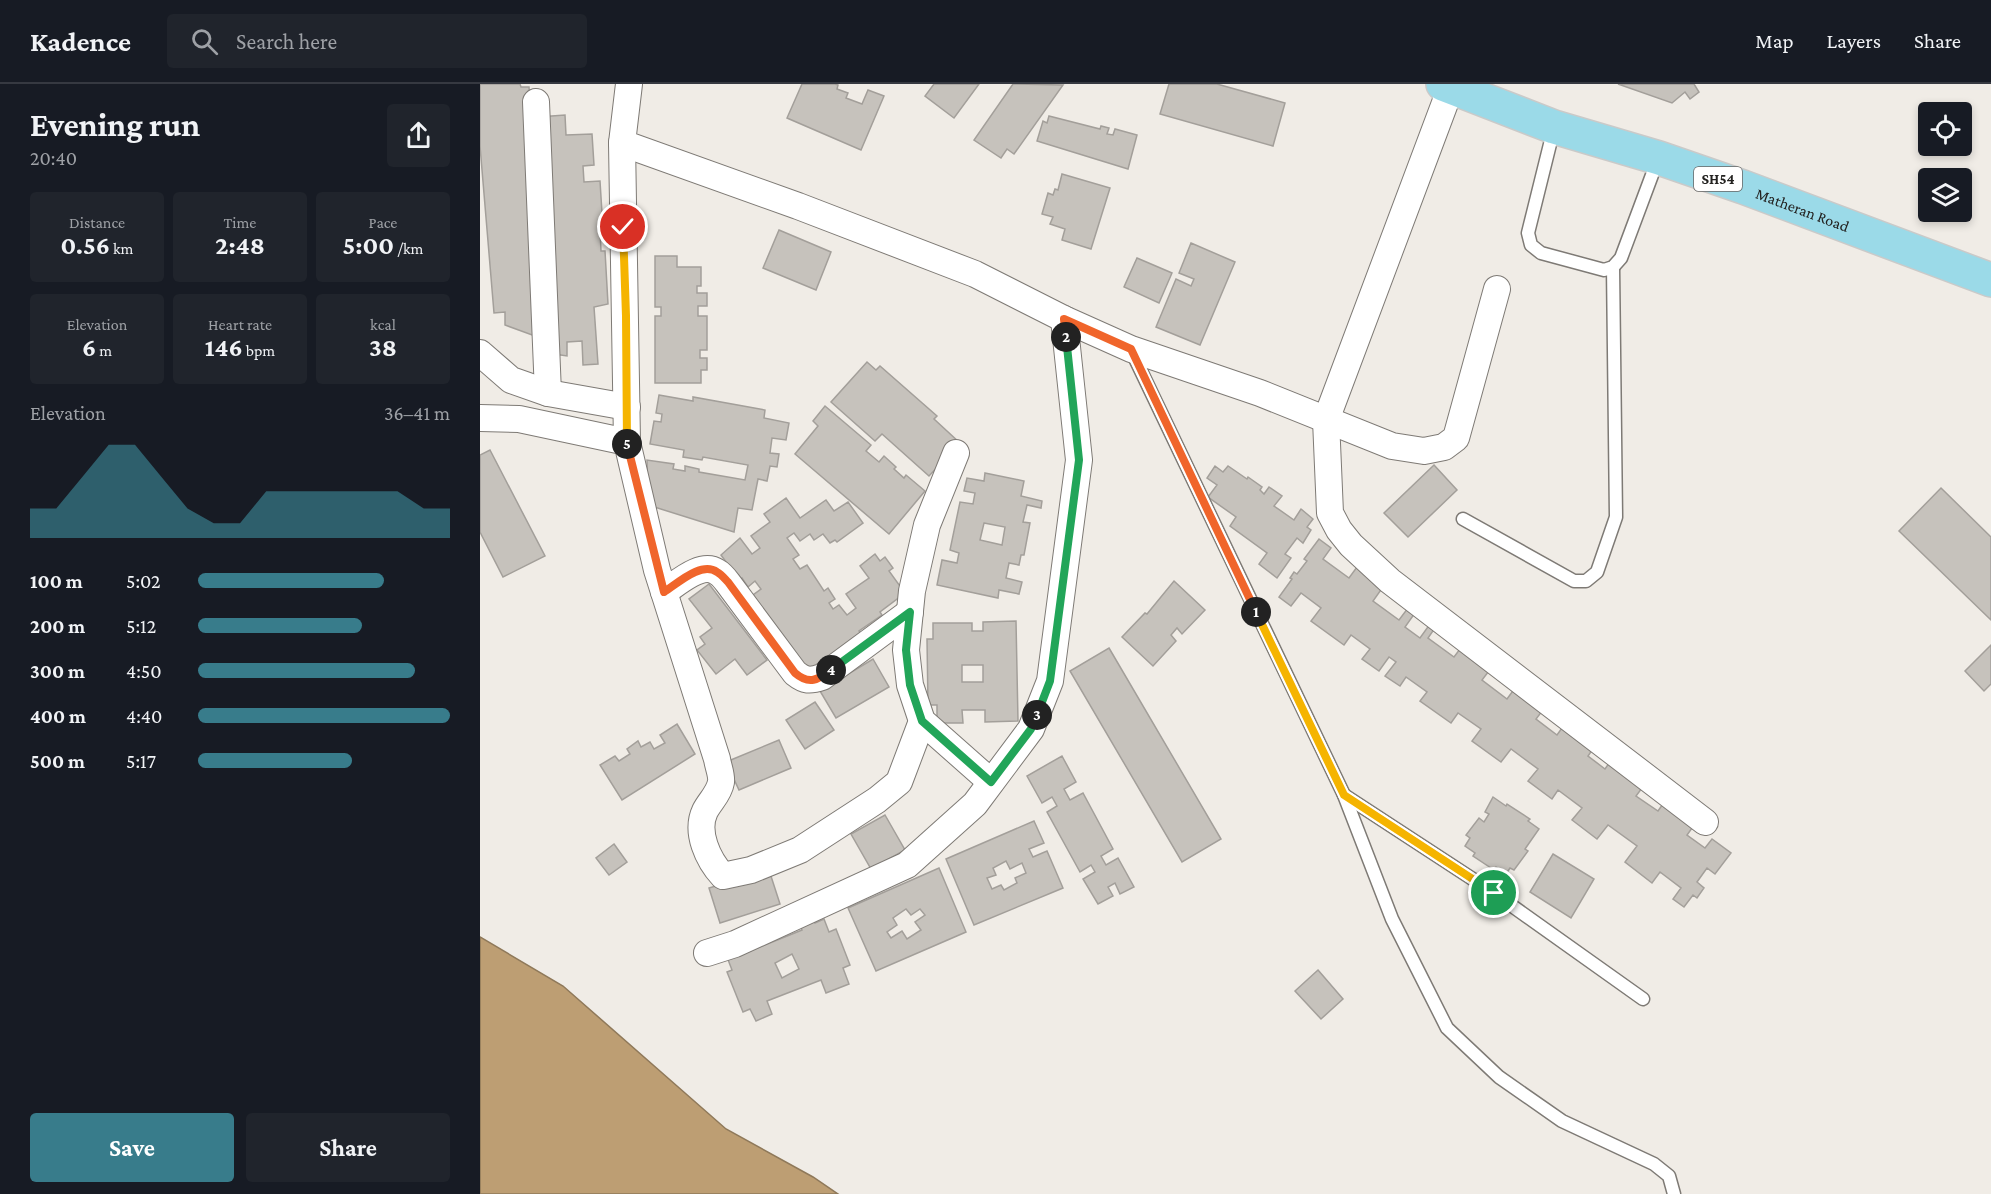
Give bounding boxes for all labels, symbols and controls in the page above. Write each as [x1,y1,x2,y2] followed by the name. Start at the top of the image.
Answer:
[167,14,587,68] search box
[188,25,221,58] icon: search
[30,26,131,57] text: Kadence
[236,29,337,54] text: Search here
[1755,29,1794,53] text: Map
[1827,29,1881,53] text: Layers
[1914,29,1961,53] text: Share
[1918,102,1972,222] map controls
[1918,102,1972,156] button: locate
[387,104,450,167] button: share
[30,106,200,143] text: Evening run
[30,147,77,169] text: 20:40
[1694,167,1742,191] road number: SH54
[1918,168,1972,222] button: layers
[1754,184,1852,235] street label: Matheran Road
[597,201,648,252] pin
[606,210,639,243] icon: check
[69,214,125,231] text: Distance
[224,214,256,231] text: Time
[369,214,397,231] text: Pace
[61,231,110,260] text: 0.56
[215,231,265,260] text: 2:48
[343,231,394,260] text: 5:00
[110,240,133,257] text: km
[394,240,423,257] text: /km
[67,316,127,333] text: Elevation
[208,316,272,333] text: Heart rate
[370,316,396,333] text: kcal
[1051,322,1081,352] pin: 2
[1062,328,1070,345] text: 2
[82,333,96,362] text: 6
[205,333,243,362] text: 146
[369,333,397,362] text: 38
[96,342,112,359] text: m
[243,342,275,359] text: bpm
[30,402,106,424] text: Elevation
[384,402,450,424] text: 36–41 m
[612,429,642,459] pin: 5
[623,435,631,452] text: 5
[30,570,83,592] text: 100 m
[126,570,161,592] text: 5:02
[1241,597,1271,627] pin: 1
[1253,603,1259,620] text: 1
[30,615,85,637] text: 200 m
[126,615,156,637] text: 5:12
[816,655,846,685] pin: 4
[30,660,85,682] text: 300 m
[126,660,162,682] text: 4:50
[827,661,835,678] text: 4
[1022,700,1052,730] pin: 3
[30,705,86,727] text: 400 m
[126,705,162,727] text: 4:40
[1033,706,1041,723] text: 3
[30,750,85,772] text: 500 m
[126,750,156,772] text: 5:17
[1468,867,1519,918] pin
[1477,876,1510,909] icon: arrive
[30,1113,234,1182] button: Save
[246,1113,450,1182] button: Share

